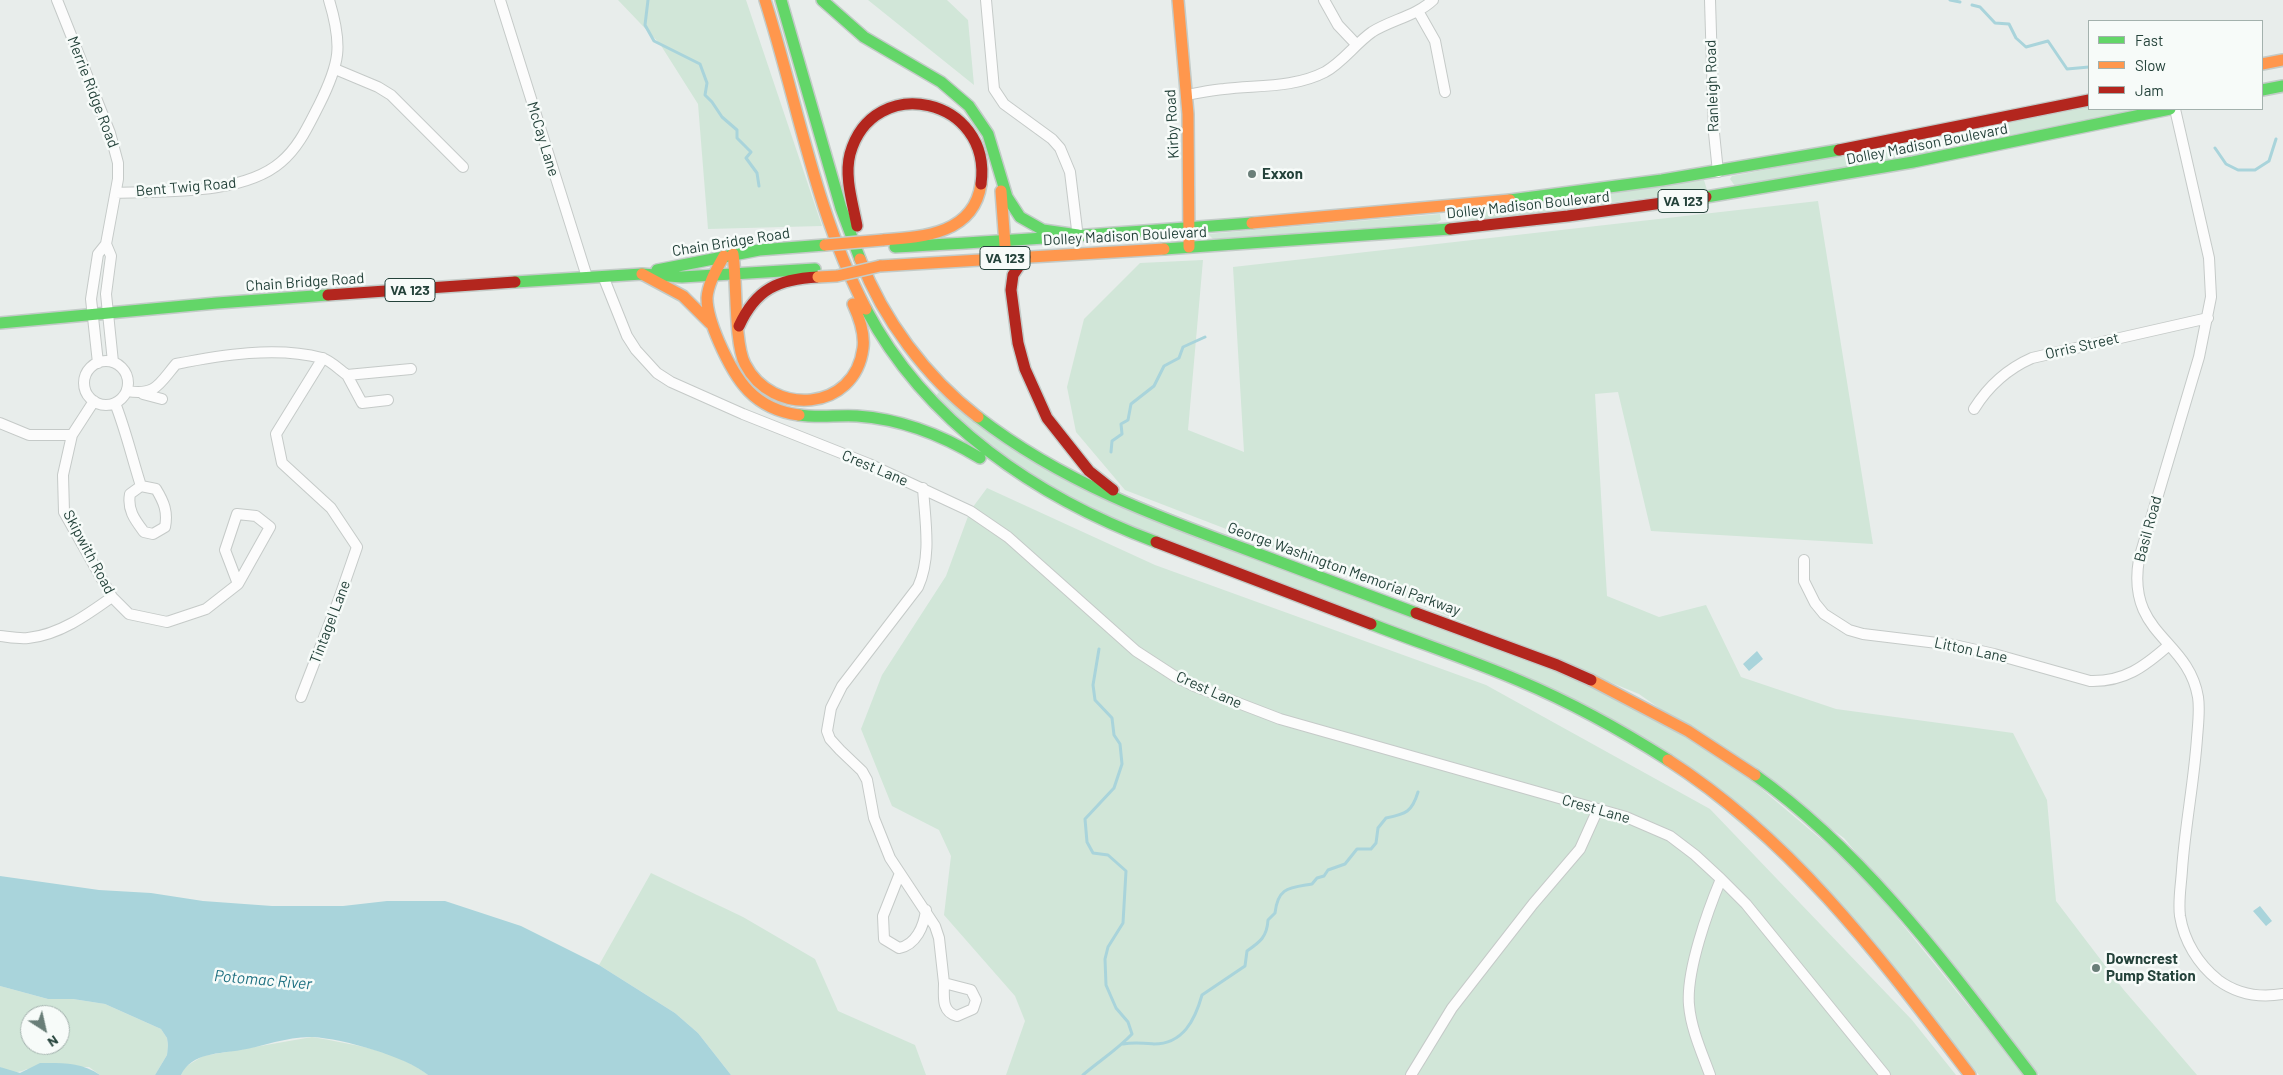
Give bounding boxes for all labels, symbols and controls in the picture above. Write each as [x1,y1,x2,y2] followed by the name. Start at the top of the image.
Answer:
[2088,20,2263,110] legend
[2135,31,2163,49] text: Fast
[63,34,123,150] street label: Merrie Ridge Road
[1701,39,1723,133] street label: Ranleigh Road
[2135,56,2166,74] text: Slow
[2135,81,2164,99] text: Jam
[1161,89,1183,159] street label: Kirby Road
[523,99,563,179] street label: McCay Lane
[1845,120,2009,168] street label: Dolley Madison Boulevard
[1262,165,1303,183] place label: Exxon
[1246,168,1258,180] marker: Exxon
[135,174,237,200] street label: Bent Twig Road
[1446,187,1610,223] street label: Dolley Madison Boulevard
[1658,190,1708,212] road number: VA 123
[1043,223,1207,249] street label: Dolley Madison Boulevard
[671,224,791,260] street label: Chain Bridge Road
[980,247,1030,270] road number: VA 123
[245,269,365,295] street label: Chain Bridge Road
[385,278,435,302] road number: VA 123
[2043,329,2121,363] street label: Orris Street
[839,446,911,490] street label: Crest Lane
[2131,494,2165,564] street label: Basil Road
[59,507,119,597] street label: Skipwith Road
[1225,518,1463,620] street label: George Washington Memorial Parkway
[306,578,354,666] street label: Tintagel Lane
[1933,633,2009,667] street label: Litton Lane
[1173,668,1245,712] street label: Crest Lane
[1560,791,1632,827] street label: Crest Lane
[2106,950,2196,985] place label: Downcrest Pump Station
[2090,962,2102,974] marker: Downcrest Pump Station
[213,966,313,994] water label: Potomac River
[20,1005,70,1055] north arrow
[45,1032,62,1052] text: N

